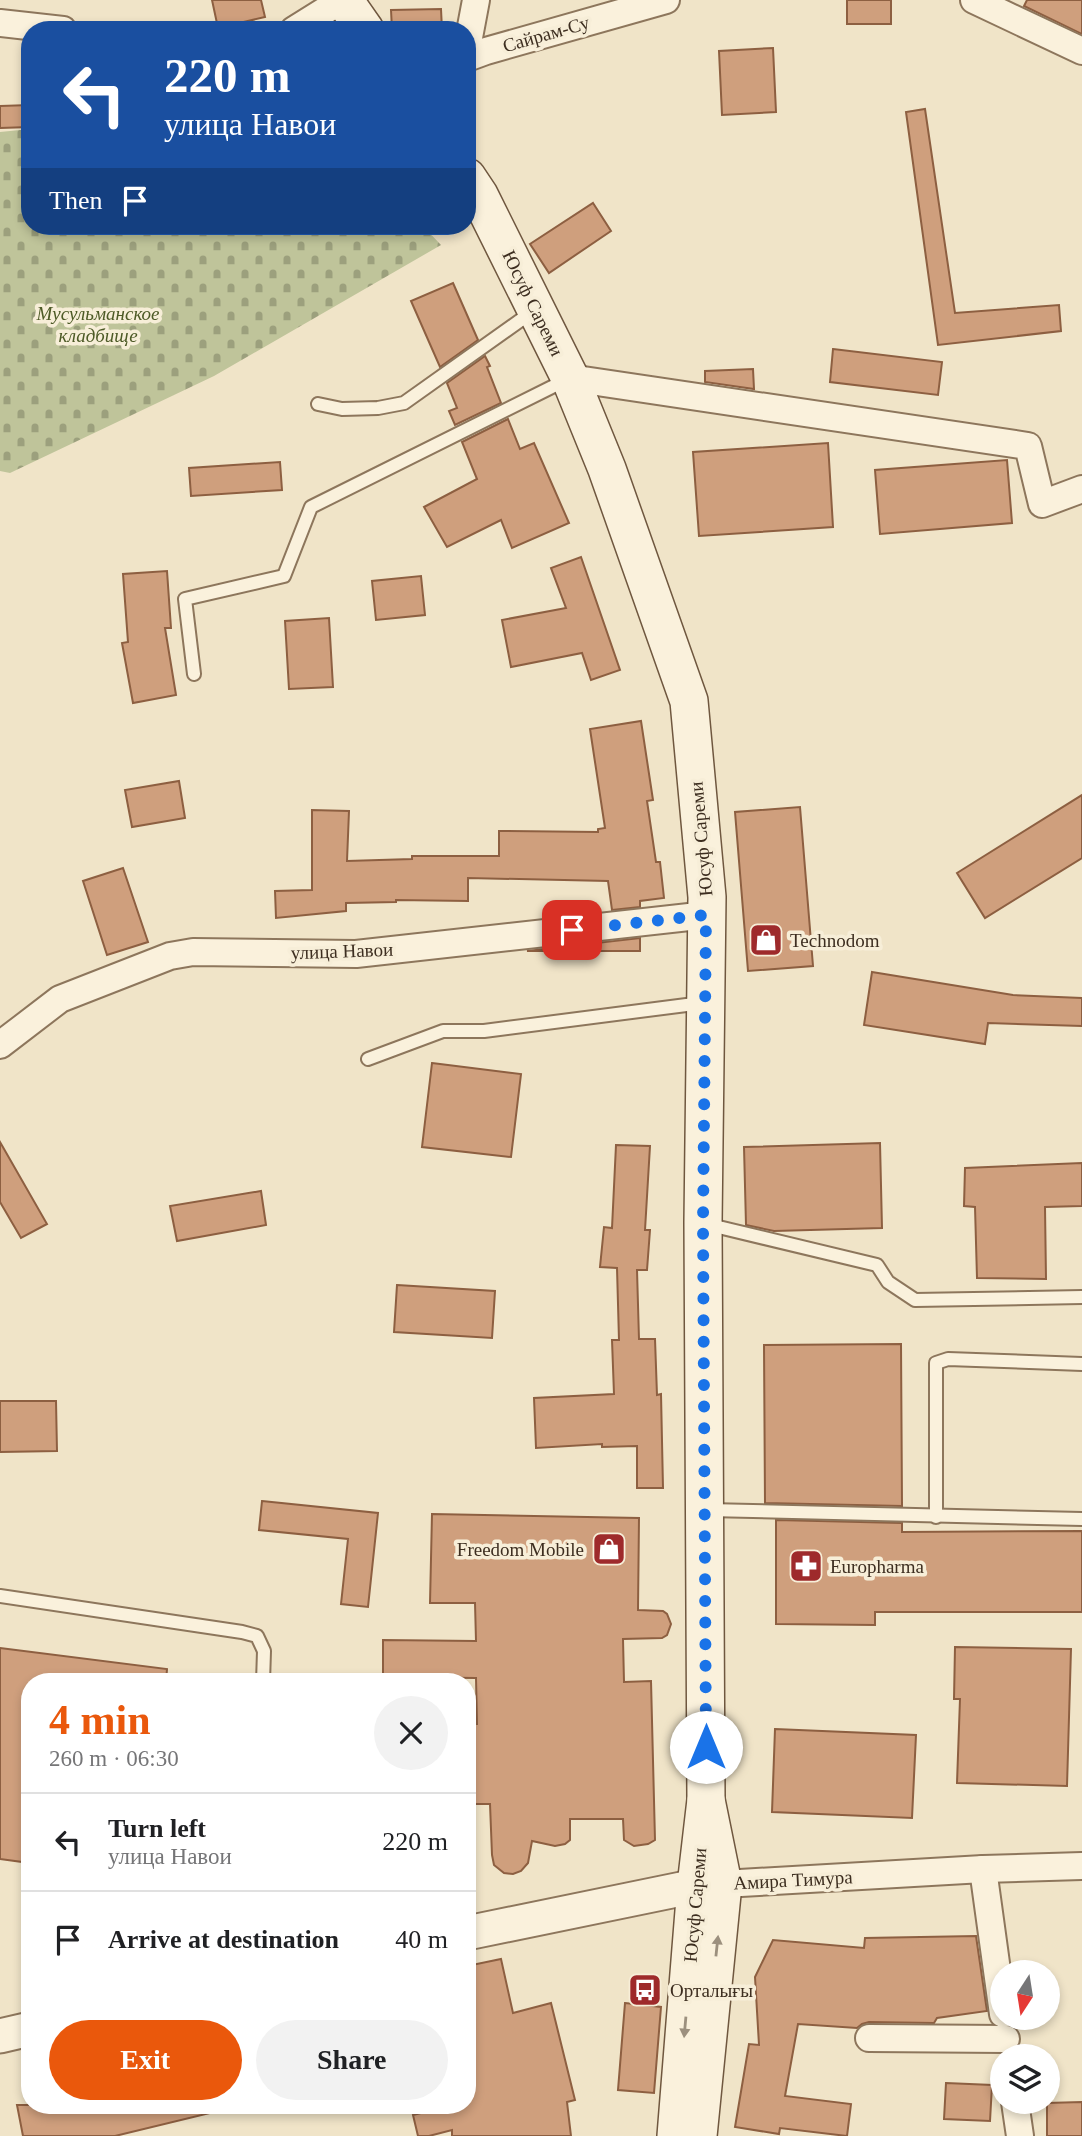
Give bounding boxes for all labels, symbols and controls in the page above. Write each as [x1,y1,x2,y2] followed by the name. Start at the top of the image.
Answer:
[500,11,592,56] street label: Сайрам-Су
[164,48,291,103] text: 220 m
[49,49,140,140] icon: left
[164,106,336,142] text: улица Навои
[116,182,154,220] icon: arrive
[49,186,102,215] text: Then
[498,247,568,359] street label: Юсуф Сареми
[36,303,160,346] park label: Мусульманское кладбище
[686,781,716,897] street label: Юсуф Сареми
[542,900,602,960] pin
[553,911,591,949] icon: arrive
[747,921,785,959] shop icon: Technodom
[790,930,880,951] place label: Technodom
[290,939,394,963] street label: улица Навои
[590,1530,628,1568] shop icon: Freedom Mobile
[457,1539,584,1560] place label: Freedom Mobile
[787,1547,825,1585] pharmacy icon: Europharma
[830,1556,924,1577] place label: Europharma
[374,1696,448,1770] button: close
[49,1697,151,1743] text: 4 min
[669,1710,743,1784] position arrow
[49,1746,179,1771] text: 260 m · 06:30
[108,1814,206,1843] text: Turn left
[49,1823,87,1861] icon: left
[382,1827,448,1856] text: 220 m
[108,1844,232,1869] text: улица Навои
[680,1847,710,1963] street label: Юсуф Сареми
[733,1866,854,1894] street label: Амира Тимура
[49,1921,87,1959] icon: arrive
[108,1925,339,1954] text: Arrive at destination
[395,1925,448,1954] text: 40 m
[712,1935,723,1957] one-way arrow
[990,1960,1060,2030] north arrow
[990,1960,1060,2114] map controls
[626,1971,664,2009] bus stop icon: Орталығы
[670,1980,753,2001] place label: Орталығы
[679,2017,690,2039] one-way arrow
[49,2020,242,2100] button: Exit
[256,2020,448,2100] button: Share
[990,2044,1060,2114] button: layers

